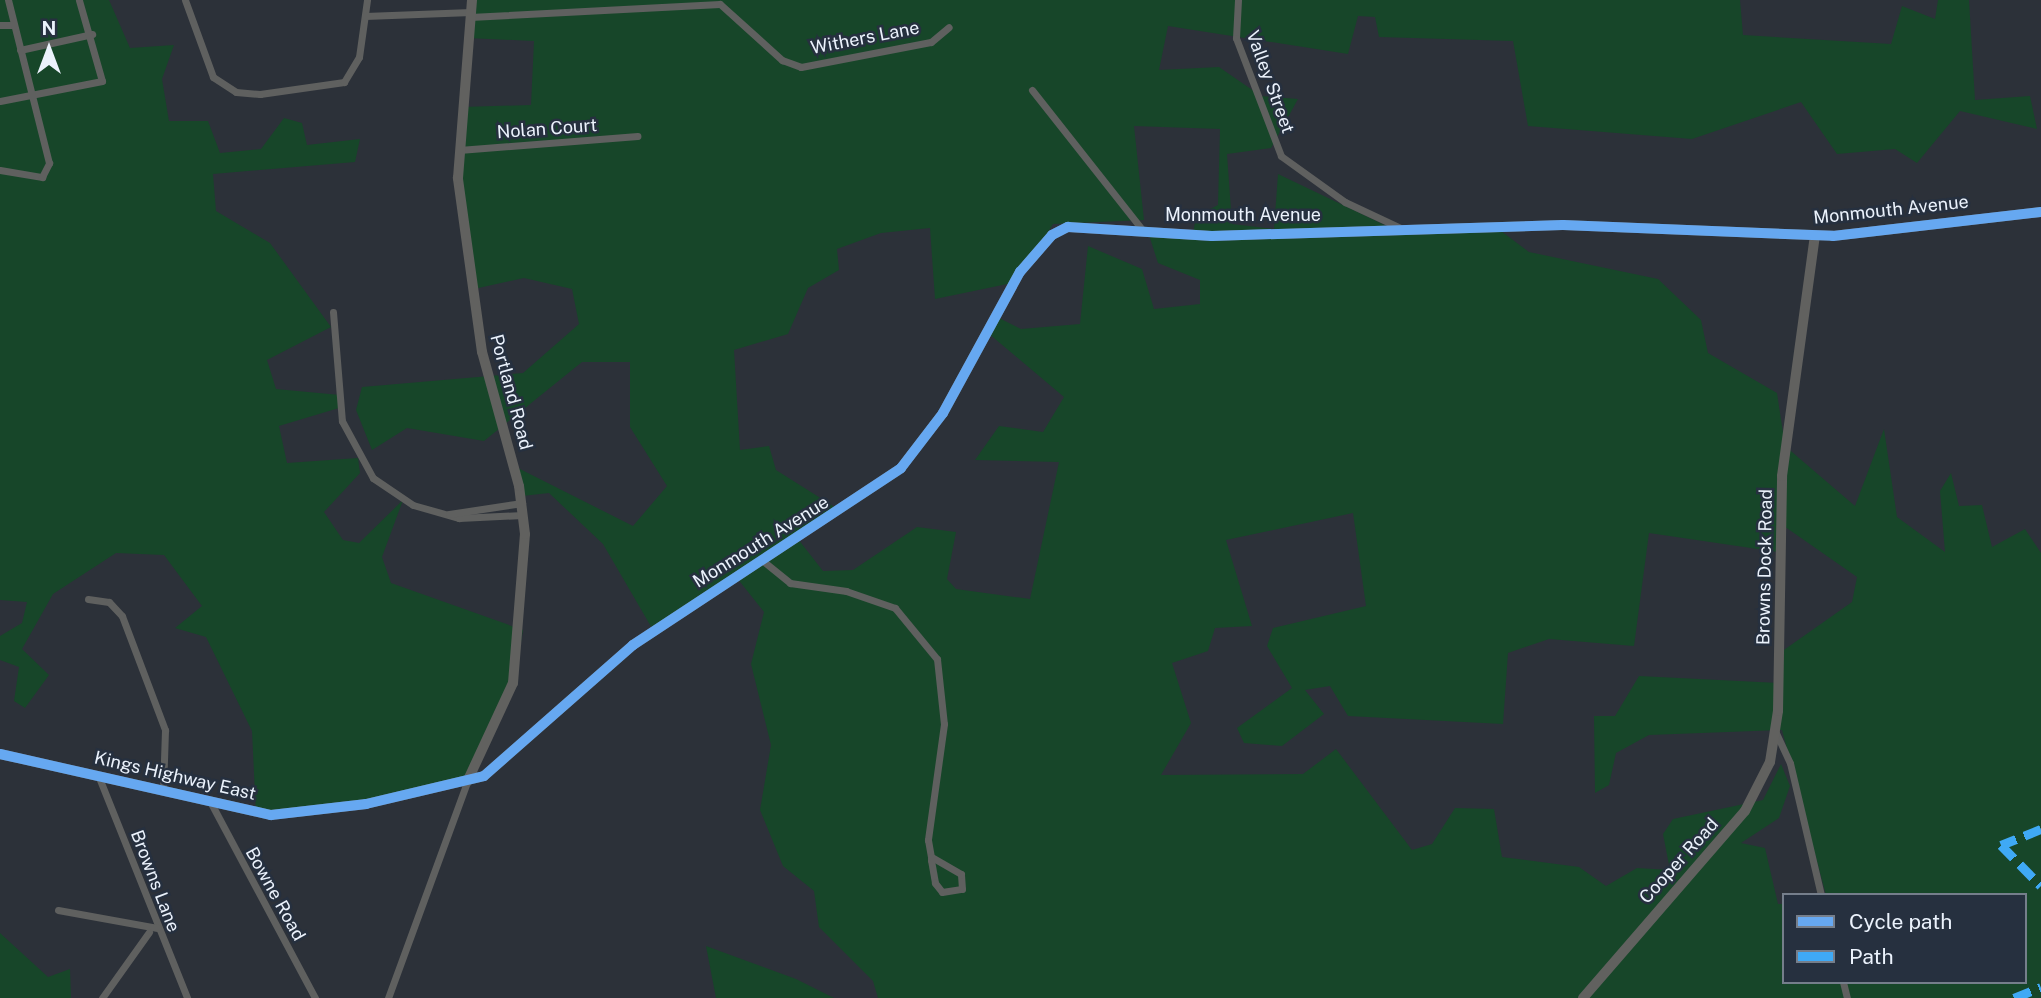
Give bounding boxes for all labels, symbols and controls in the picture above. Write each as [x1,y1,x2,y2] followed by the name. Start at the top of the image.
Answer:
[14,14,84,84] north arrow
[42,17,56,39] text: N
[809,17,921,59] street label: Withers Lane
[1241,28,1299,136] street label: Valley Street
[496,115,598,143] street label: Nolan Court
[1812,191,1970,229] street label: Monmouth Avenue
[1165,204,1321,226] street label: Monmouth Avenue
[485,332,537,452] street label: Portland Road
[1753,489,1777,645] street label: Browns Dock Road
[689,491,833,593] street label: Monmouth Avenue
[92,747,258,805] street label: Kings Highway East
[1635,814,1723,908] street label: Cooper Road
[126,827,184,935] street label: Browns Lane
[240,843,310,945] street label: Bowne Road
[1782,893,2027,984] legend
[1849,909,1952,934] text: Cycle path
[1849,944,1894,969] text: Path

